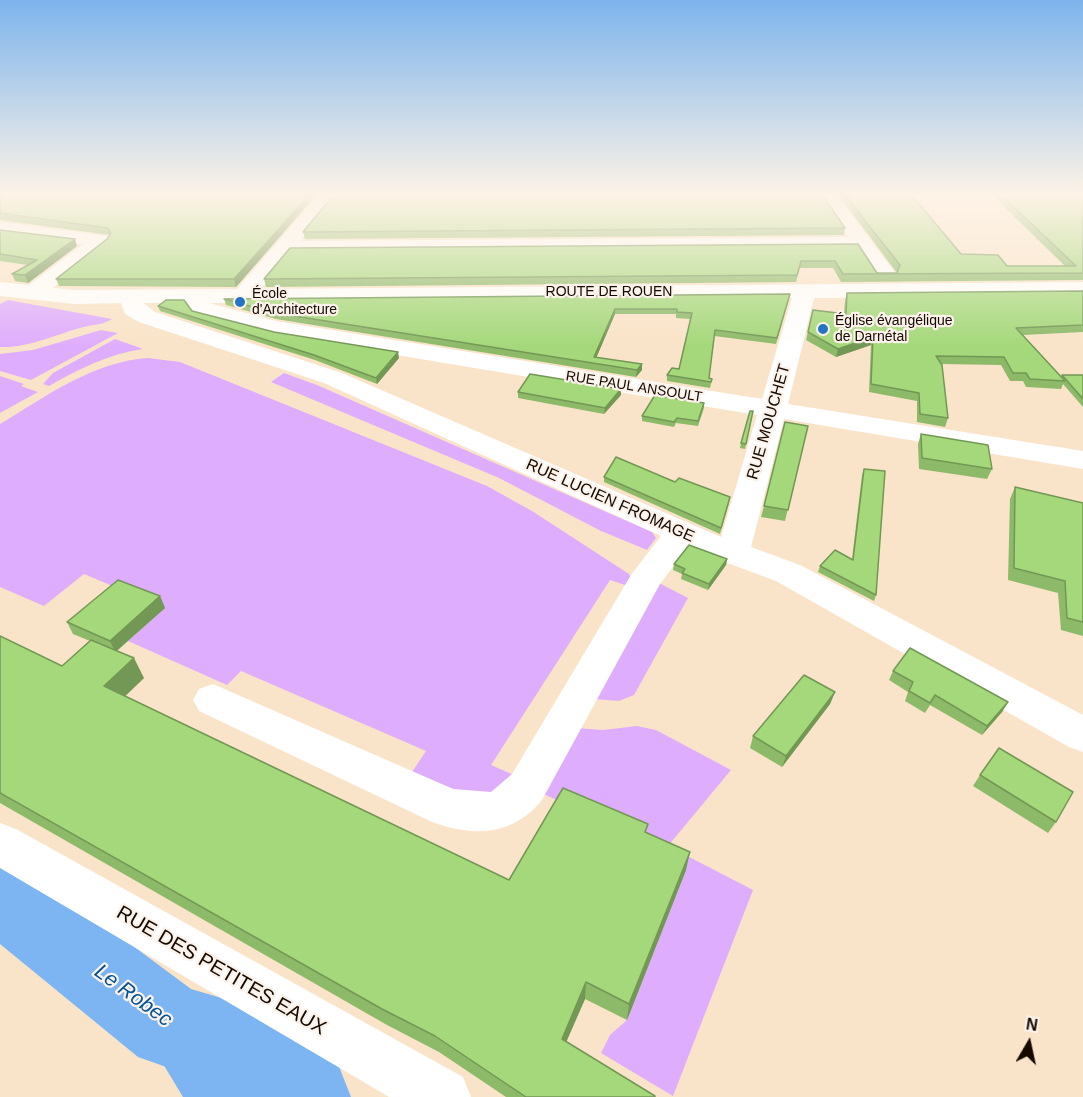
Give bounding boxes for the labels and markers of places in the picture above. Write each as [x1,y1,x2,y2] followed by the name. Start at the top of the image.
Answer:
[252,286,337,318] place label: École d'Architecture
[233,295,247,309] marker: École d'Architecture
[835,313,953,346] place label: Église évangélique de Darnétal
[816,322,830,336] marker: Église évangélique de Darnétal

